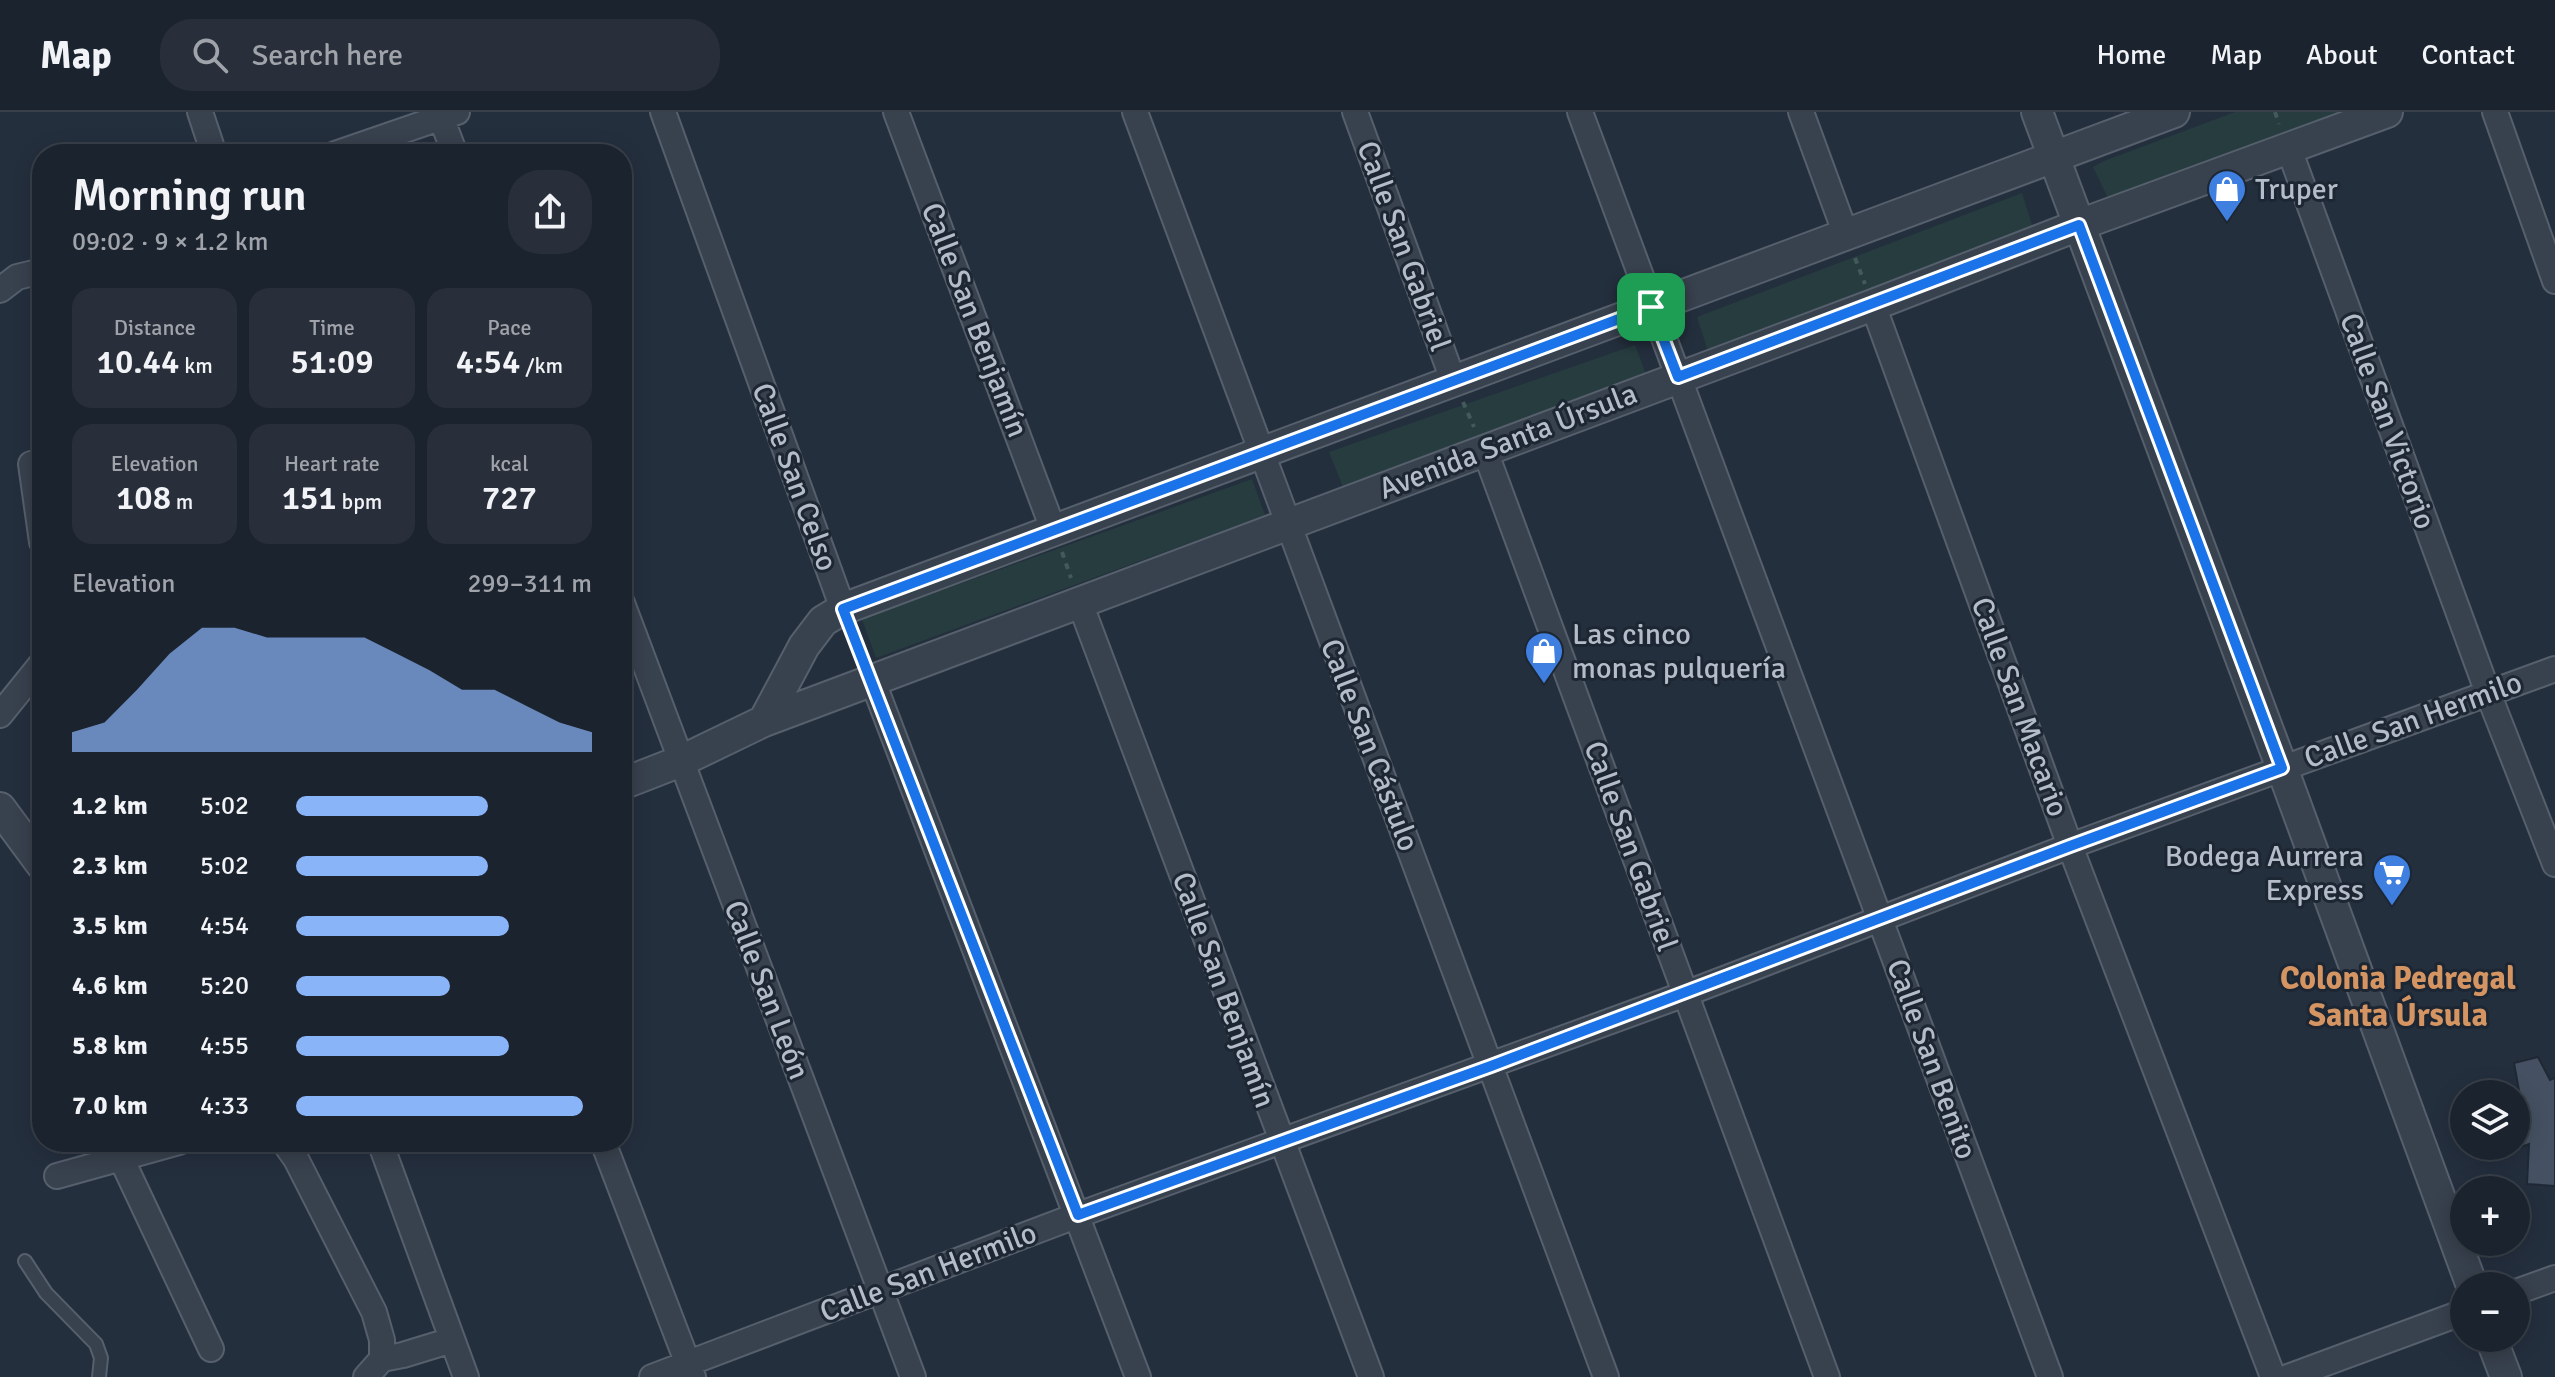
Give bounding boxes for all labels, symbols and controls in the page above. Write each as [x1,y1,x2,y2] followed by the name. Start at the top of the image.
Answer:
[160,19,720,91] search box
[40,32,112,79] text: Map
[188,33,232,77] icon: search
[252,37,403,74] text: Search here
[2097,38,2166,72] text: Home
[2210,38,2262,72] text: Map
[2306,38,2378,72] text: About
[2422,38,2515,72] text: Contact
[1348,136,1459,356] street label: Calle San Gabriel
[2206,168,2248,223] shop icon: Truper
[72,169,307,223] text: Morning run
[508,170,592,254] button: share
[2255,171,2338,208] place label: Truper
[913,198,1036,443] street label: Calle San Benjamín
[72,226,268,258] text: 09:02 · 9 × 1.2 km
[1617,273,1685,341] pin
[1629,285,1673,329] icon: arrive
[2331,308,2444,534] street label: Calle San Victorio
[114,314,196,341] text: Distance
[309,314,355,341] text: Time
[487,314,531,341] text: Pace
[97,341,179,383] text: 10.44
[290,341,374,383] text: 51:09
[456,341,520,383] text: 4:54
[179,352,213,379] text: km
[520,352,563,379] text: /km
[1374,375,1643,508] street label: Avenida Santa Úrsula
[743,378,846,576] street label: Calle San Celso
[111,450,198,477] text: Elevation
[284,450,380,477] text: Heart rate
[490,450,529,477] text: kcal
[116,477,171,519] text: 108
[282,477,337,519] text: 151
[482,477,537,519] text: 727
[171,488,193,515] text: m
[337,488,382,515] text: bpm
[72,568,176,600] text: Elevation
[468,568,592,600] text: 299–311 m
[1963,593,2076,822] street label: Calle San Macario
[1572,616,1786,687] place label: Las cinco monas pulquería
[1523,630,1565,685] shop icon: Las cinco monas pulquería
[1312,634,1427,856] street label: Calle San Cástulo
[2299,664,2527,777] street label: Calle San Hermilo
[1575,736,1686,956] street label: Calle San Gabriel
[72,790,148,822] text: 1.2 km
[200,790,249,822] text: 5:02
[2165,838,2364,909] place label: Bodega Aurrera Express
[72,850,148,882] text: 2.3 km
[200,850,249,882] text: 5:02
[2371,852,2413,907] supermarket icon: Bodega Aurrera Express
[1164,867,1283,1113] street label: Calle San Benjamín
[715,896,818,1085] street label: Calle San León
[72,910,148,942] text: 3.5 km
[200,910,249,942] text: 4:54
[1878,954,1985,1164] street label: Calle San Benito
[2280,959,2516,1035] district label: Colonia Pedregal Santa Úrsula
[72,970,148,1002] text: 4.6 km
[200,970,249,1002] text: 5:20
[72,1030,148,1062] text: 5.8 km
[200,1030,249,1062] text: 4:55
[2450,1080,2530,1352] map controls
[2450,1080,2530,1160] button: layers
[72,1090,148,1122] text: 7.0 km
[200,1090,249,1122] text: 4:33
[2450,1176,2530,1256] button: +
[815,1214,1042,1331] street label: Calle San Hermilo
[2450,1272,2530,1352] button: −

